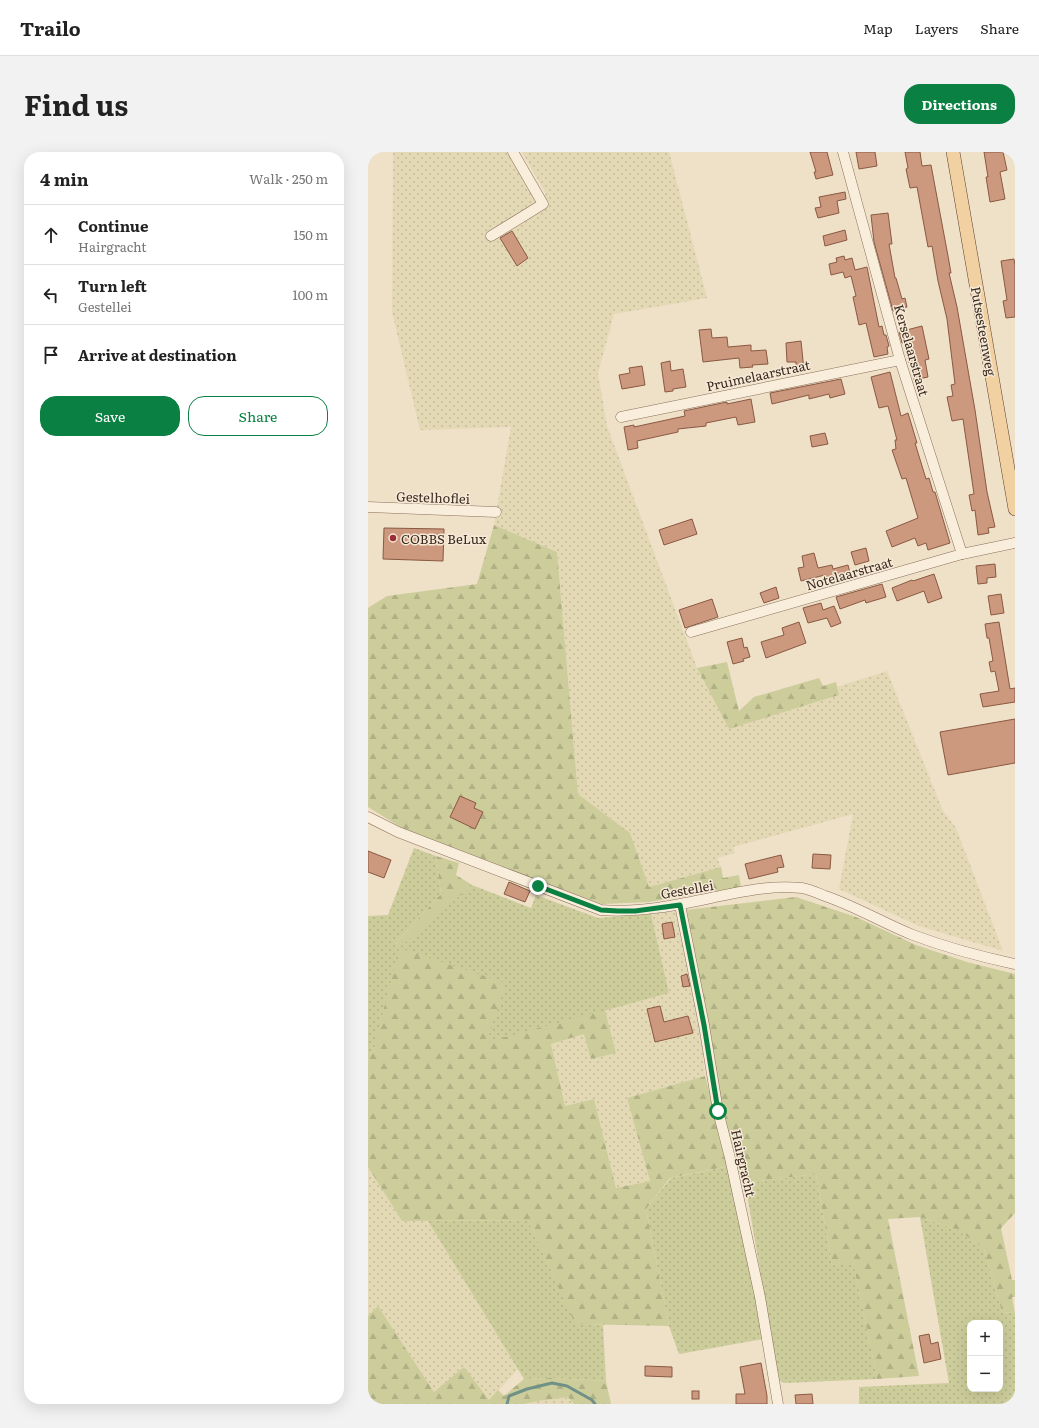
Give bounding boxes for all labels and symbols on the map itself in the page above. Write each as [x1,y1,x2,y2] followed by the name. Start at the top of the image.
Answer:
[967,285,1001,378] street label: Putsesteenweg
[890,302,934,399] street label: Kerselaarstraat
[704,355,812,395] street label: Pruimelaarstraat
[396,486,471,508] street label: Gestelhoflei
[401,529,487,548] place label: COBBS BeLux
[388,533,398,543] marker: COBBS BeLux
[803,551,895,594] street label: Notelaarstraat
[659,875,716,903] street label: Gestellei
[529,877,547,895] route end
[709,1102,727,1120] route start
[727,1127,761,1199] street label: Hairgracht

